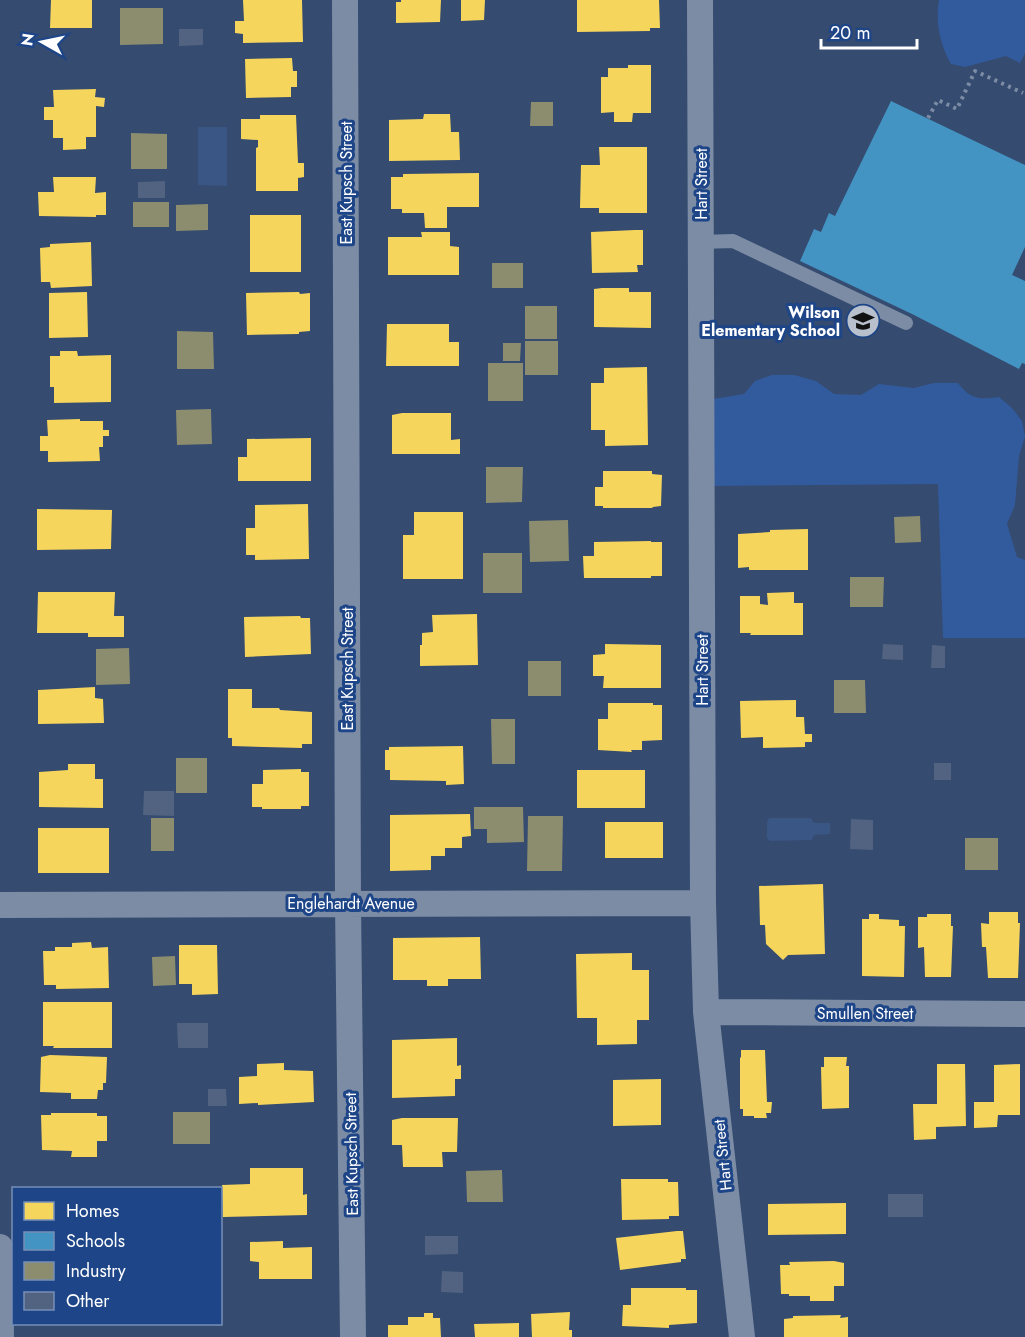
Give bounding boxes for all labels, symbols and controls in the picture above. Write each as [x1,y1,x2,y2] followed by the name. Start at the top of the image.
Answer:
[12,12,72,72] north arrow
[821,12,917,50] scale bar
[830,20,870,46] text: 20 m
[15,32,40,48] text: N
[335,121,358,245] street label: East Kupsch Street
[690,148,713,220] street label: Hart Street
[701,301,840,342] place label: Wilson Elementary School
[845,303,881,339] school or university icon: Wilson Elementary School
[336,607,359,731] street label: East Kupsch Street
[691,634,714,706] street label: Hart Street
[287,892,415,915] street label: Englehardt Avenue
[817,1002,913,1025] street label: Smullen Street
[339,1092,364,1216] street label: East Kupsch Street
[707,1118,738,1192] street label: Hart Street
[12,1187,222,1325] legend
[66,1198,119,1224] text: Homes
[66,1228,125,1254] text: Schools
[66,1258,126,1284] text: Industry
[66,1288,110,1314] text: Other

